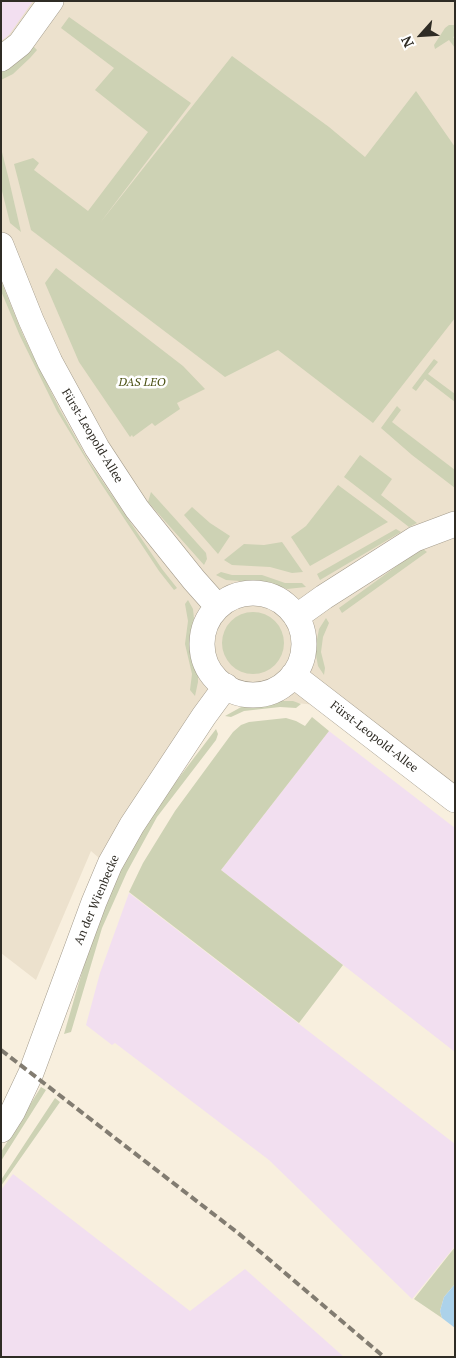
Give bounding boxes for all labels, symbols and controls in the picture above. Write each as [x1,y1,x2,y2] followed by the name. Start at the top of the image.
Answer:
[396,10,446,60] north arrow
[396,33,418,51] text: N
[118,376,166,390] park label: DAS LEO
[58,386,126,486] street label: Fürst-Leopold-Allee
[327,698,421,776] street label: Fürst-Leopold-Allee
[71,853,123,947] street label: An der Wienbecke

